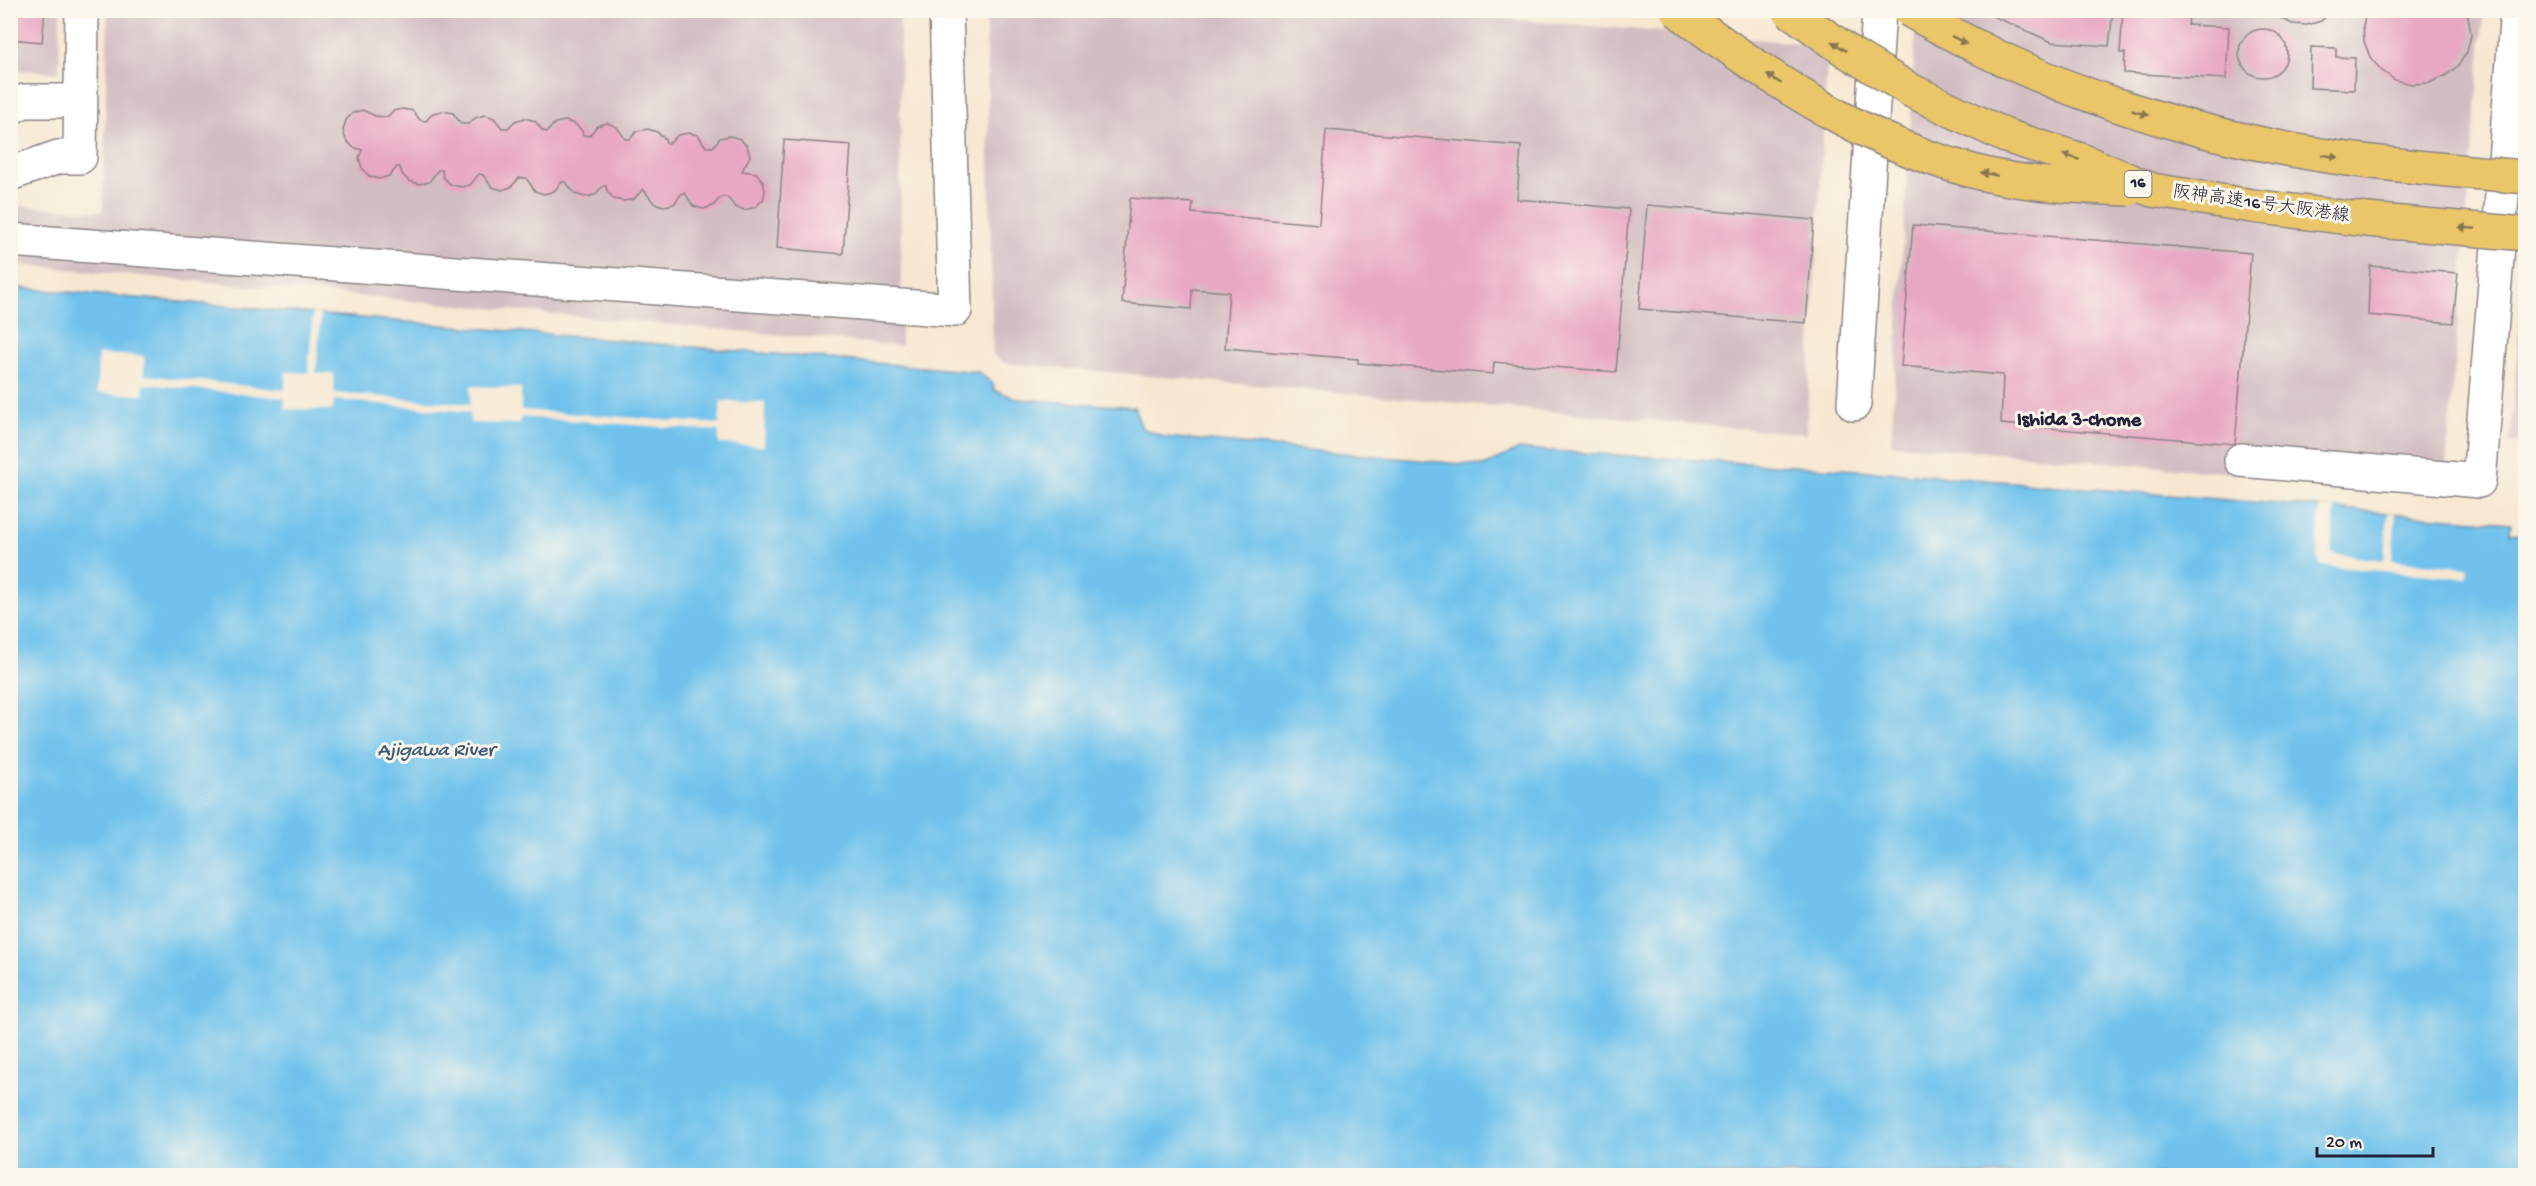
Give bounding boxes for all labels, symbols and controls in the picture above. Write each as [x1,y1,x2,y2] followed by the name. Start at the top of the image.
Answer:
[1951,35,1968,44] one-way arrow
[1832,40,1848,52] one-way arrow
[1766,74,1782,85] one-way arrow
[2131,108,2149,118] one-way arrow
[2062,152,2080,162] one-way arrow
[2320,152,2339,161] one-way arrow
[1980,169,1999,179] one-way arrow
[2124,171,2152,197] road number: 16
[2171,181,2351,228] street label: 阪神高速16号大阪港線
[2458,224,2477,233] one-way arrow
[2017,410,2142,433] district label: Ishida 3-chome
[378,740,498,763] water label: Ajigawa River
[2317,1120,2432,1158] scale bar
[2326,1133,2362,1154] text: 20 m

